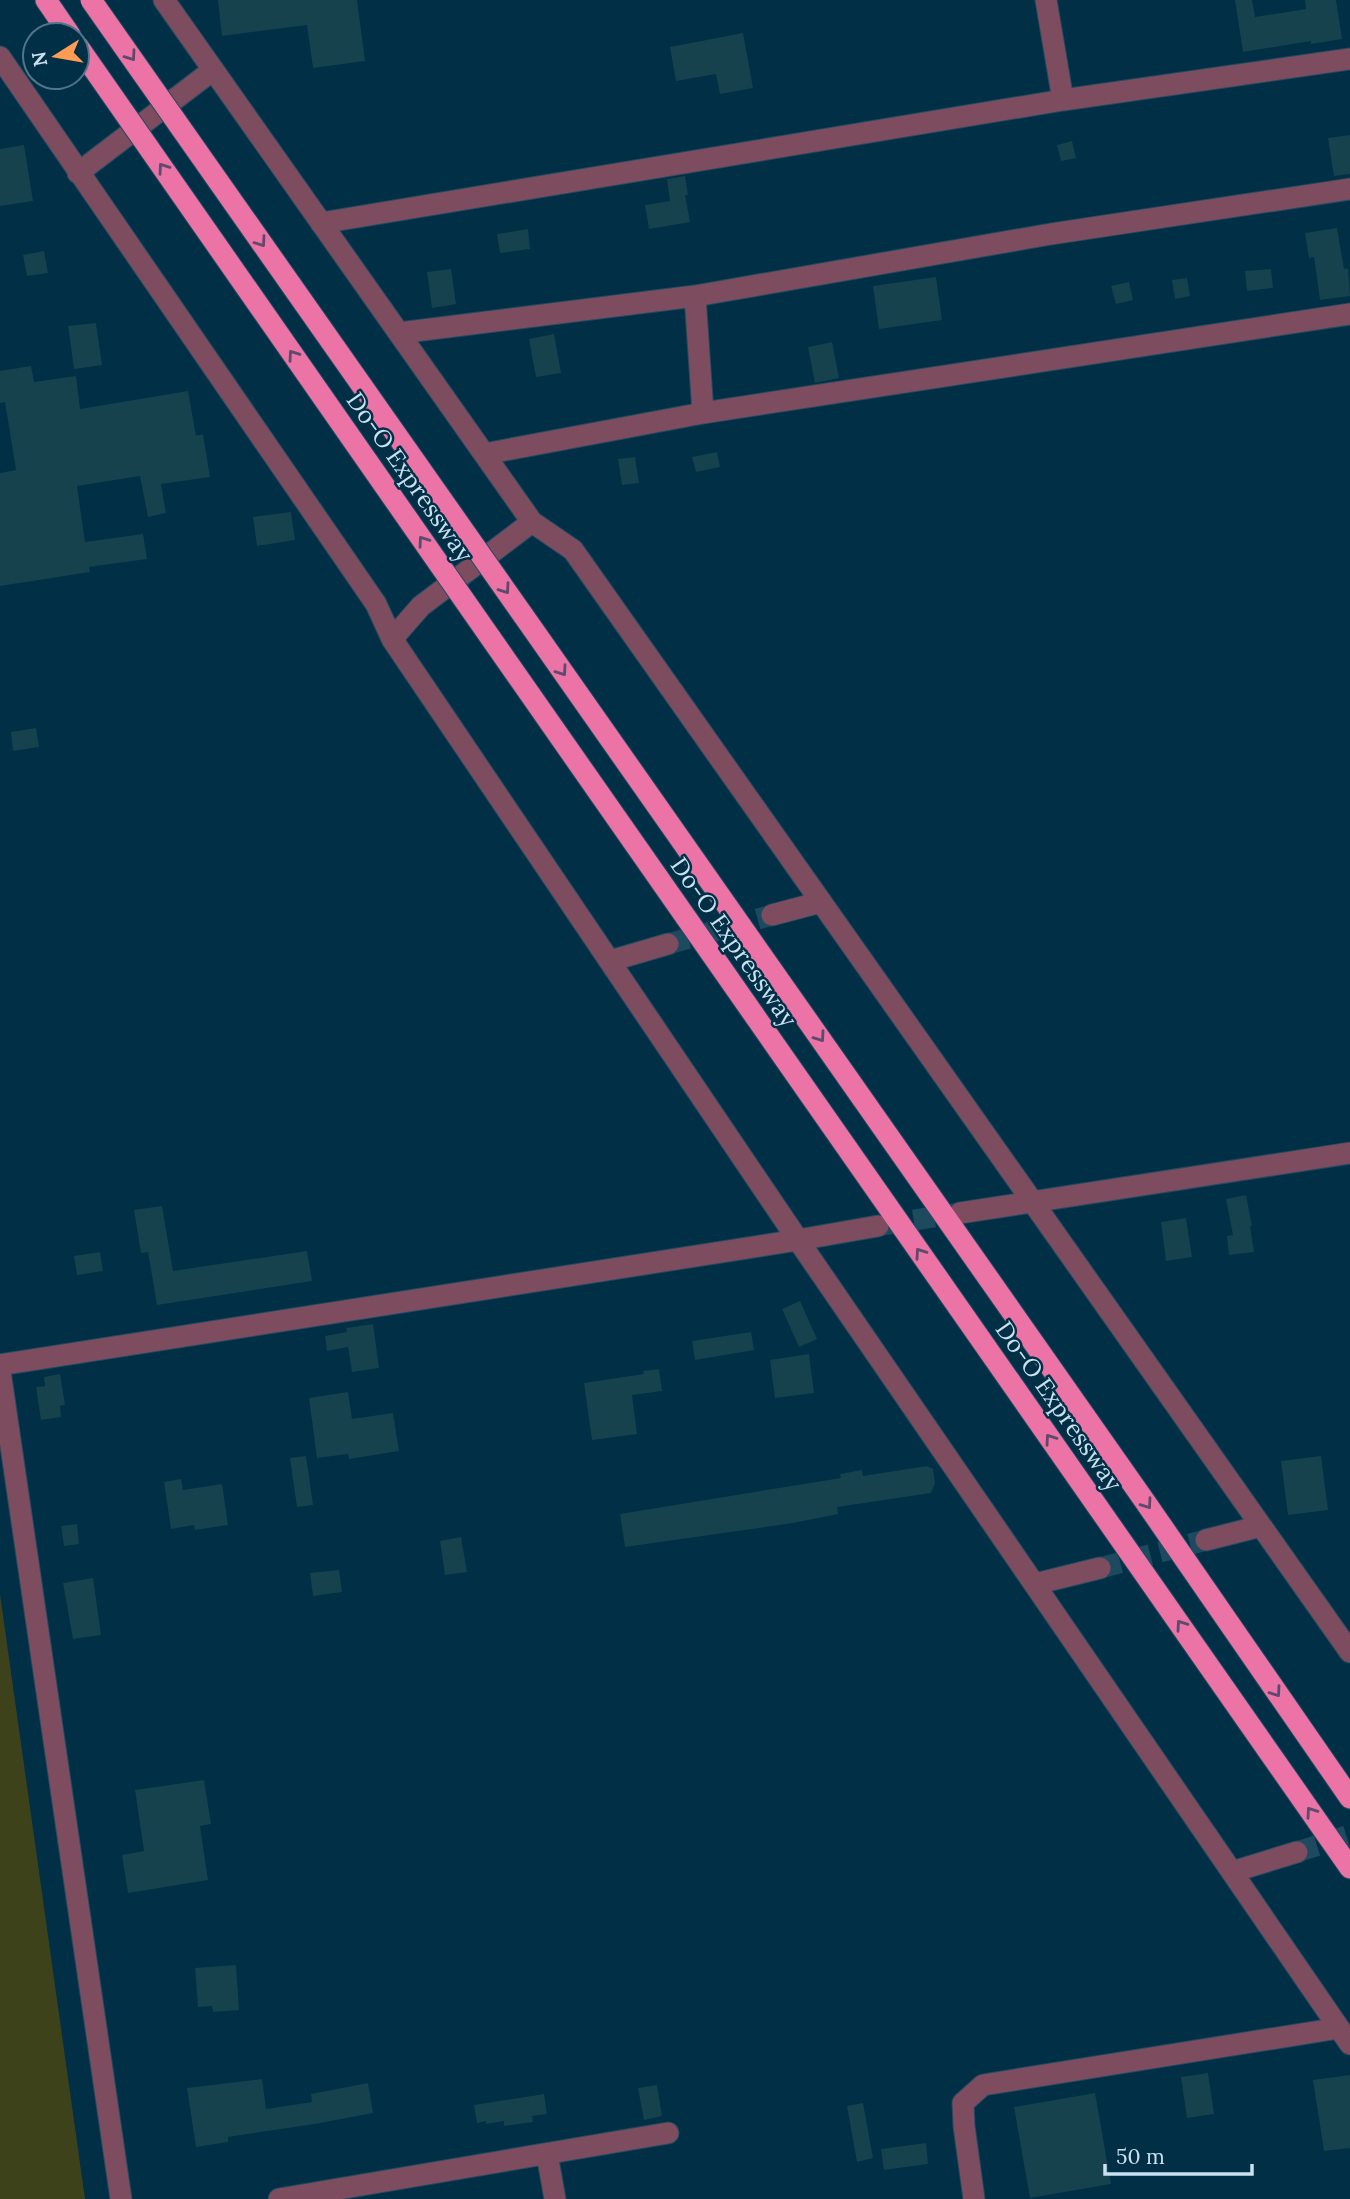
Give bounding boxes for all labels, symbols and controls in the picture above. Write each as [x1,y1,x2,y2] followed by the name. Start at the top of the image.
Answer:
[21,21,91,91] north arrow
[123,48,135,61] one-way arrow
[26,49,52,69] text: N
[159,163,171,176] one-way arrow
[253,234,265,247] one-way arrow
[289,350,301,363] one-way arrow
[340,386,480,568] street label: Do-O Expressway
[419,536,431,549] one-way arrow
[497,581,509,594] one-way arrow
[554,663,566,676] one-way arrow
[664,851,804,1033] street label: Do-O Expressway
[812,1029,824,1042] one-way arrow
[915,1247,928,1260] one-way arrow
[989,1315,1129,1497] street label: Do-O Expressway
[1046,1434,1058,1447] one-way arrow
[1139,1496,1151,1509] one-way arrow
[1177,1620,1189,1633] one-way arrow
[1268,1684,1281,1697] one-way arrow
[1307,1807,1319,1820] one-way arrow
[1105,2132,1252,2176] scale bar
[1116,2143,1165,2170] text: 50 m

